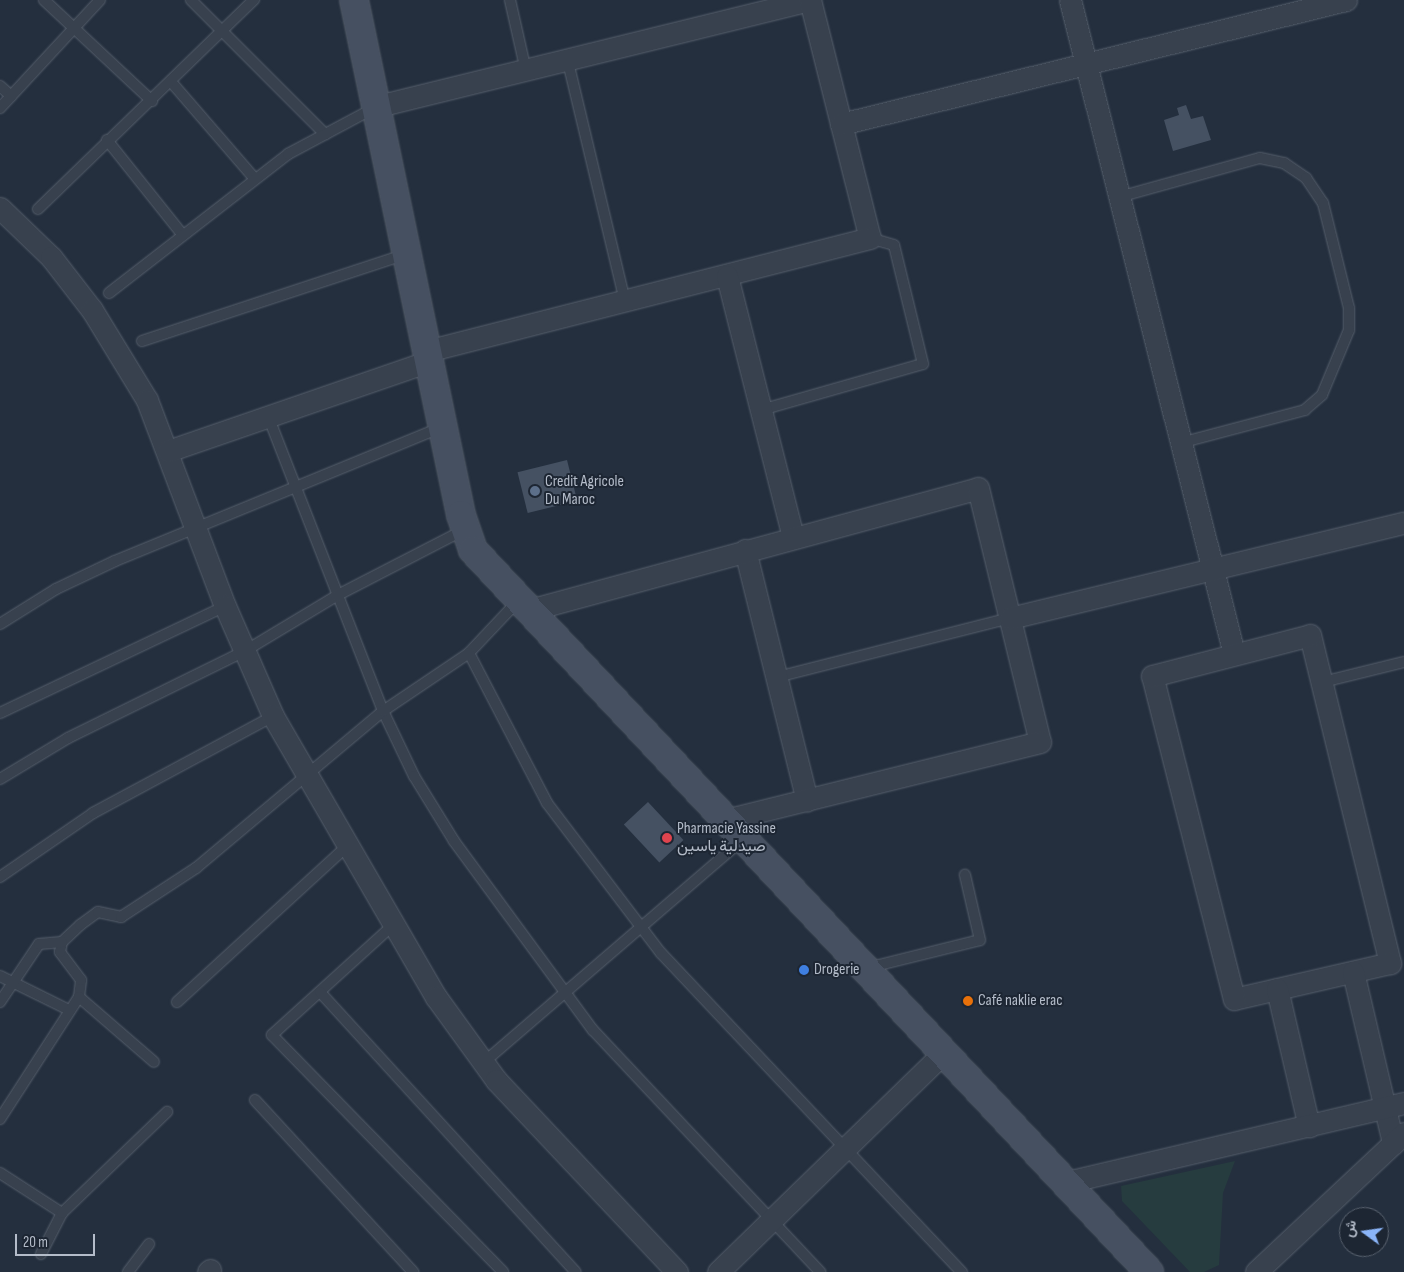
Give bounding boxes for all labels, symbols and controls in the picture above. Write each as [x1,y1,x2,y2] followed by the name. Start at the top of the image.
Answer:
[545,472,624,510] place label: Credit Agricole Du Maroc
[529,485,541,497] marker: Credit Agricole Du Maroc
[677,819,776,857] place label: Pharmacie Yassine صيدلية ياسين
[661,832,673,844] marker: Pharmacie Yassine صيدلية ياسين
[814,960,860,980] place label: Drogerie
[798,964,810,976] marker: Drogerie
[978,991,1063,1011] place label: Café naklie erac
[962,995,974,1007] marker: Café naklie erac
[1339,1207,1389,1257] north arrow
[1340,1218,1360,1239] text: ش
[18,1224,98,1256] scale bar
[23,1233,48,1252] text: 20 m

